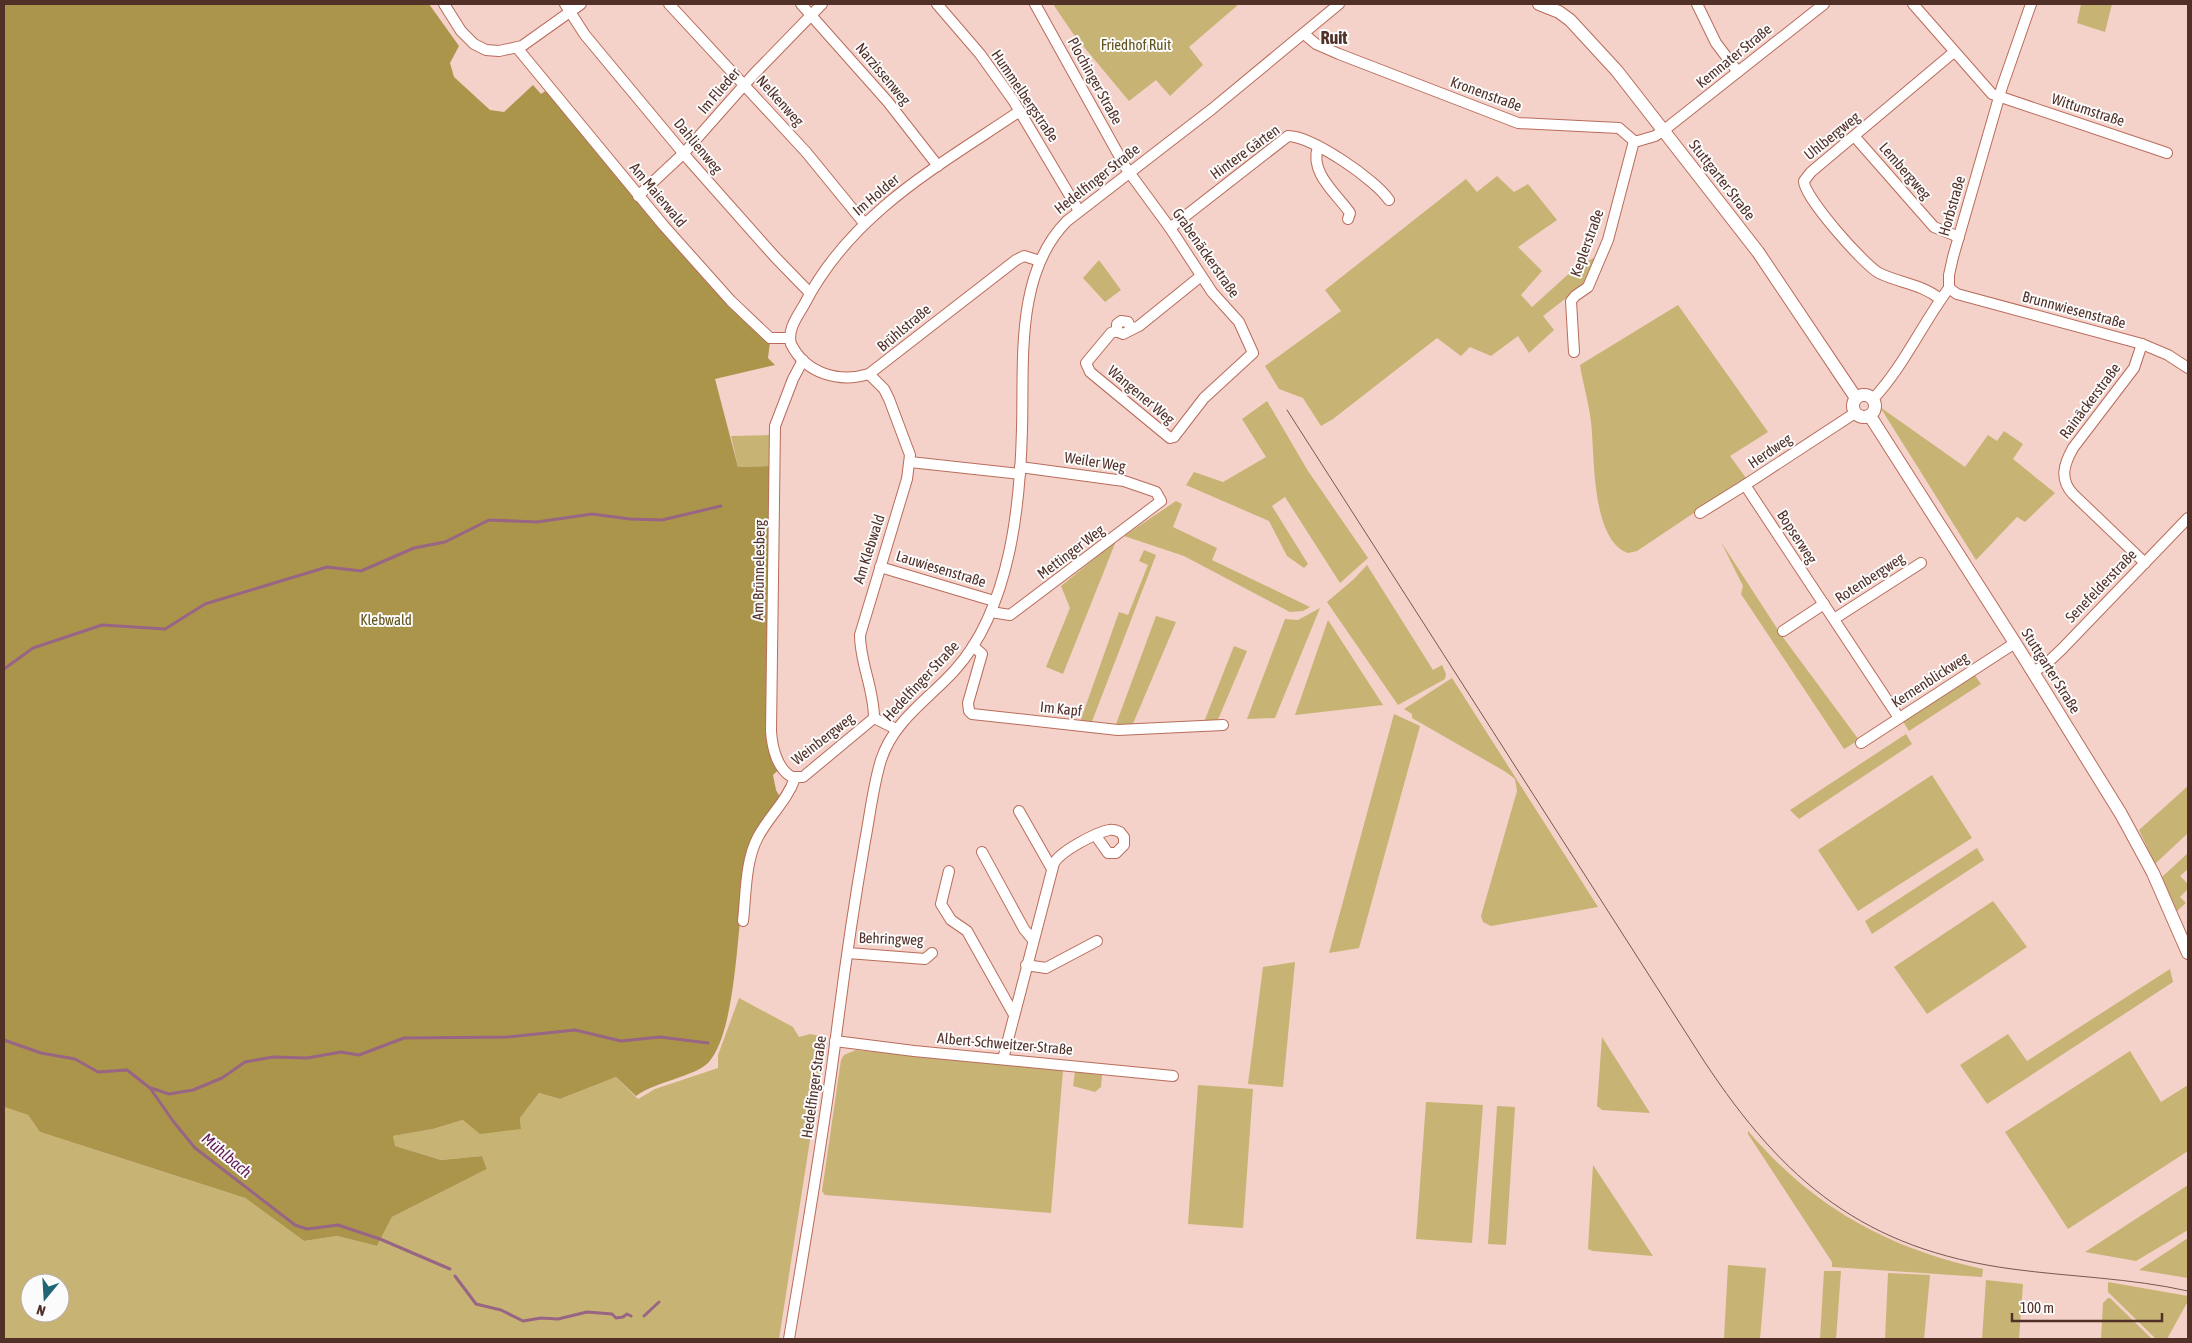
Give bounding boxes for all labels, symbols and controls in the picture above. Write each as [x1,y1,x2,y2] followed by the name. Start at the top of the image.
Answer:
[1693,20,1775,91] street label: Kemnater Straße
[1320,27,1348,48] district label: Ruit
[1065,34,1126,127] street label: Plochinger Straße
[1101,36,1171,53] park label: Friedhof Ruit
[852,39,915,109] street label: Narzissenweg
[988,46,1063,145] street label: Hummelbergstraße
[694,64,744,117] street label: Im Flieder
[753,72,808,130] street label: Nelkenweg
[1448,73,1524,114] street label: Kronenstraße
[2050,90,2127,129] street label: Wittumstraße
[1800,108,1863,163] street label: Uhlbergweg
[671,115,727,177] street label: Dahlienweg
[1207,121,1283,182] street label: Hintere Gärten
[1686,136,1759,223] street label: Stuttgarter Straße
[1876,139,1935,203] street label: Lembergweg
[1051,140,1143,217] street label: Hedelfinger Straße
[627,159,690,230] street label: Am Maierwald
[849,170,902,219] street label: Im Holder
[1935,174,1968,238] street label: Horbstraße
[1169,205,1244,301] street label: Grabenäckerstraße
[1566,207,1607,279] street label: Keplerstraße
[2020,288,2128,332] street label: Brunnwiesenstraße
[873,300,934,355] street label: Brühlstraße
[2056,360,2124,442] street label: Rainäckerstraße
[1104,362,1179,428] street label: Wangener Weg
[1745,430,1795,471] street label: Herdweg
[1063,448,1127,475] street label: Weiler Weg
[1774,507,1821,567] street label: Bopserweg
[849,512,888,586] street label: Am Klebwald
[749,519,768,620] street label: Am Brünnelesberg
[1034,521,1108,582] street label: Mettinger Weg
[2062,545,2140,626] street label: Senefelderstraße
[894,547,988,590] street label: Lauwiesenstraße
[1832,549,1908,606] street label: Rotenbergweg
[360,611,412,628] park label: Klebwald
[2019,625,2084,717] street label: Stuttgarter Straße
[879,637,962,724] street label: Hedelfinger Straße
[1888,648,1972,711] street label: Kernenblickweg
[1039,698,1083,719] street label: Im Kapf
[788,709,858,768] street label: Weinbergweg
[858,929,924,948] street label: Behringweg
[937,1029,1074,1058] street label: Albert-Schweitzer-Straße
[798,1034,829,1139] street label: Hedelfinger Straße
[199,1129,256,1181] water label: Mühlbach
[20,1273,70,1323] north arrow
[2012,1290,2162,1322] scale bar
[2020,1299,2054,1316] text: 100 m
[35,1301,47,1319] text: N

